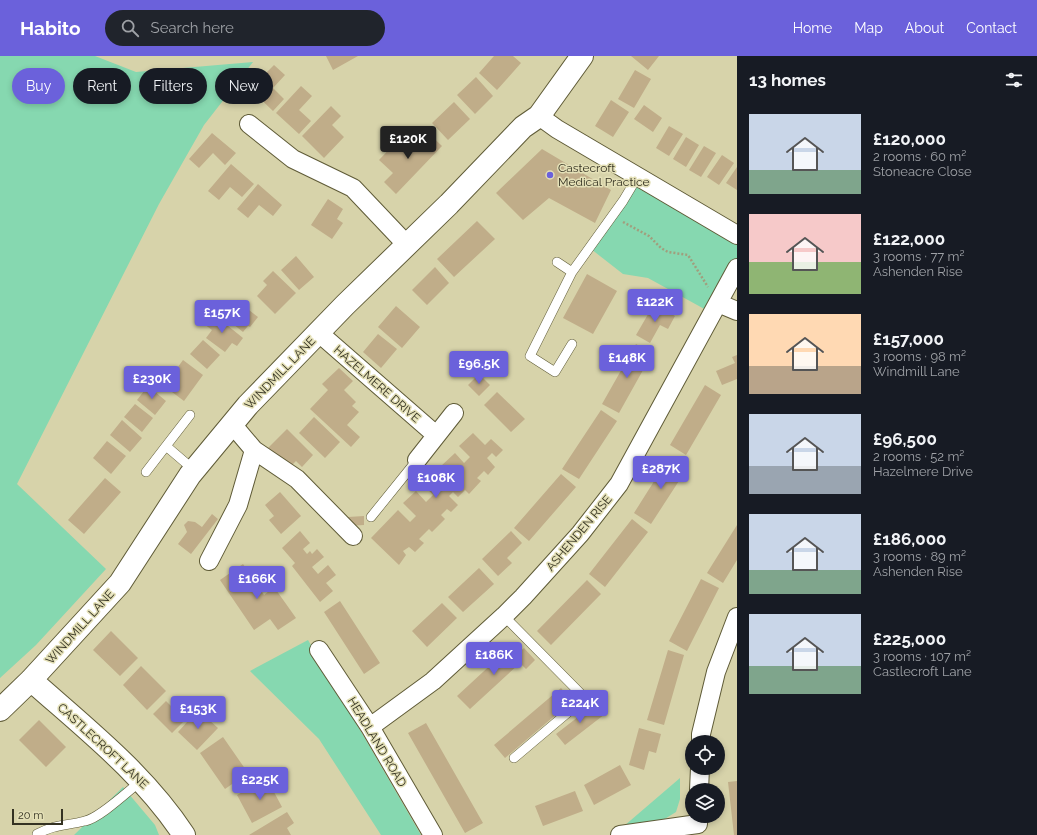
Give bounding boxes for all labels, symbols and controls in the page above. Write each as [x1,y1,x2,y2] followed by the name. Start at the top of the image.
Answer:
[105,10,385,46] search box
[20,17,81,39] text: Habito
[119,17,141,39] icon: search
[151,19,234,37] text: Search here
[793,20,832,36] text: Home
[854,20,883,36] text: Map
[905,20,944,36] text: About
[966,20,1017,36] text: Contact
[12,68,65,104] chip: Buy
[73,68,131,104] chip: Rent
[139,68,207,104] chip: Filters
[215,68,273,104] chip: New
[1003,69,1025,91] icon: filters
[749,70,826,90] text: 13 homes
[380,126,436,160] pin: £120K
[873,129,946,149] text: £120,000
[781,130,829,178] icon: home
[389,131,427,146] text: £120K
[873,149,966,164] text: 2 rooms · 60 m²
[558,161,650,189] place label: Castecroft Medical Practice
[873,164,972,179] text: Stoneacre Close
[545,170,555,180] marker: Castecroft Medical Practice
[873,229,945,249] text: £122,000
[781,230,829,278] icon: home
[873,249,965,264] text: 3 rooms · 77 m²
[873,264,963,279] text: Ashenden Rise
[627,289,683,323] pin: £122K
[637,294,673,309] text: £122K
[194,300,250,334] pin: £157K
[204,305,240,320] text: £157K
[873,329,944,349] text: £157,000
[781,330,829,378] icon: home
[242,334,318,412] street label: WINDMILL LANE
[331,343,423,425] street label: HAZELMERE DRIVE
[599,345,655,379] pin: £148K
[873,349,966,364] text: 3 rooms · 98 m²
[608,350,646,365] text: £148K
[446,351,512,385] pin: £96.5K
[458,356,500,371] text: £96.5K
[873,364,960,379] text: Windmill Lane
[124,366,180,400] pin: £230K
[133,371,171,386] text: £230K
[873,429,937,449] text: £96,500
[781,430,829,478] icon: home
[873,449,964,464] text: 2 rooms · 52 m²
[633,456,689,490] pin: £287K
[642,461,680,476] text: £287K
[873,464,973,479] text: Hazelmere Drive
[408,465,464,499] pin: £108K
[417,470,455,485] text: £108K
[543,492,615,574] street label: ASHENDEN RISE
[873,529,947,549] text: £186,000
[781,530,829,578] icon: home
[873,549,966,564] text: 3 rooms · 89 m²
[873,564,963,579] text: Ashenden Rise
[229,566,285,600] pin: £166K
[238,571,276,586] text: £166K
[43,587,117,667] street label: WINDMILL LANE
[873,629,946,649] text: £225,000
[781,630,829,678] icon: home
[466,642,522,676] pin: £186K
[475,647,513,662] text: £186K
[873,649,971,664] text: 3 rooms · 107 m²
[873,664,972,679] text: Castlecroft Lane
[552,690,608,724] pin: £224K
[345,695,410,790] street label: HEADLAND ROAD
[561,695,599,710] text: £224K
[170,696,226,730] pin: £153K
[55,700,151,792] street label: CASTLECROFT LANE
[180,701,216,716] text: £153K
[685,735,725,823] map controls
[685,735,725,775] button: locate
[232,767,288,801] pin: £225K
[241,772,279,787] text: £225K
[685,783,725,823] button: layers
[12,807,63,826] scale bar
[18,809,43,822] text: 20 m

